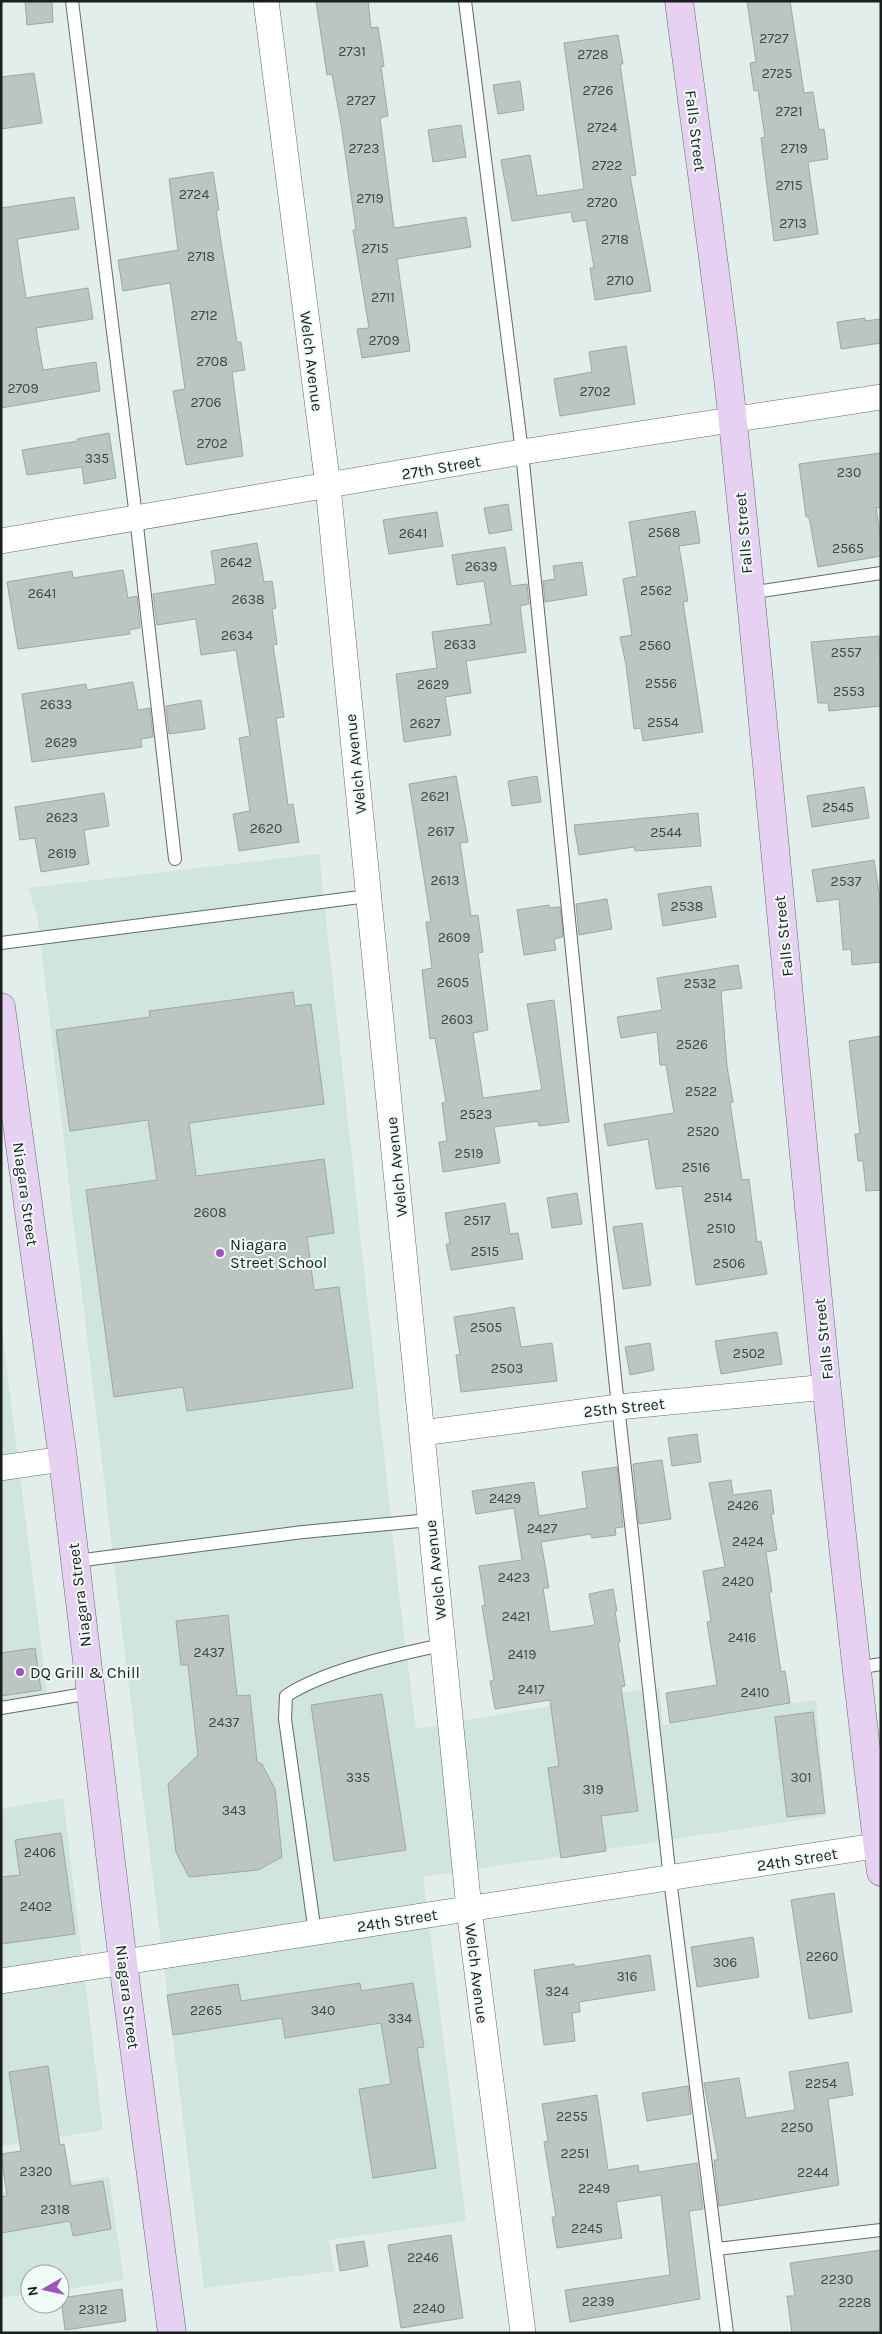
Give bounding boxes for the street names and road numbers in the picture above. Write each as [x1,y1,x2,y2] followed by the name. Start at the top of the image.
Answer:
[681,89,710,173] street label: Falls Street
[296,310,327,412] street label: Welch Avenue
[400,451,482,484] street label: 27th Street
[730,491,757,575] street label: Falls Street
[341,713,370,815] street label: Welch Avenue
[770,894,797,978] street label: Falls Street
[382,1116,411,1218] street label: Welch Avenue
[9,1141,42,1247] street label: Niagara Street
[810,1297,837,1381] street label: Falls Street
[582,1394,666,1421] street label: 25th Street
[421,1519,450,1621] street label: Welch Avenue
[64,1542,95,1648] street label: Niagara Street
[755,1844,839,1875] street label: 24th Street
[355,1905,439,1936] street label: 24th Street
[461,1922,492,2024] street label: Welch Avenue
[112,1944,143,2050] street label: Niagara Street

